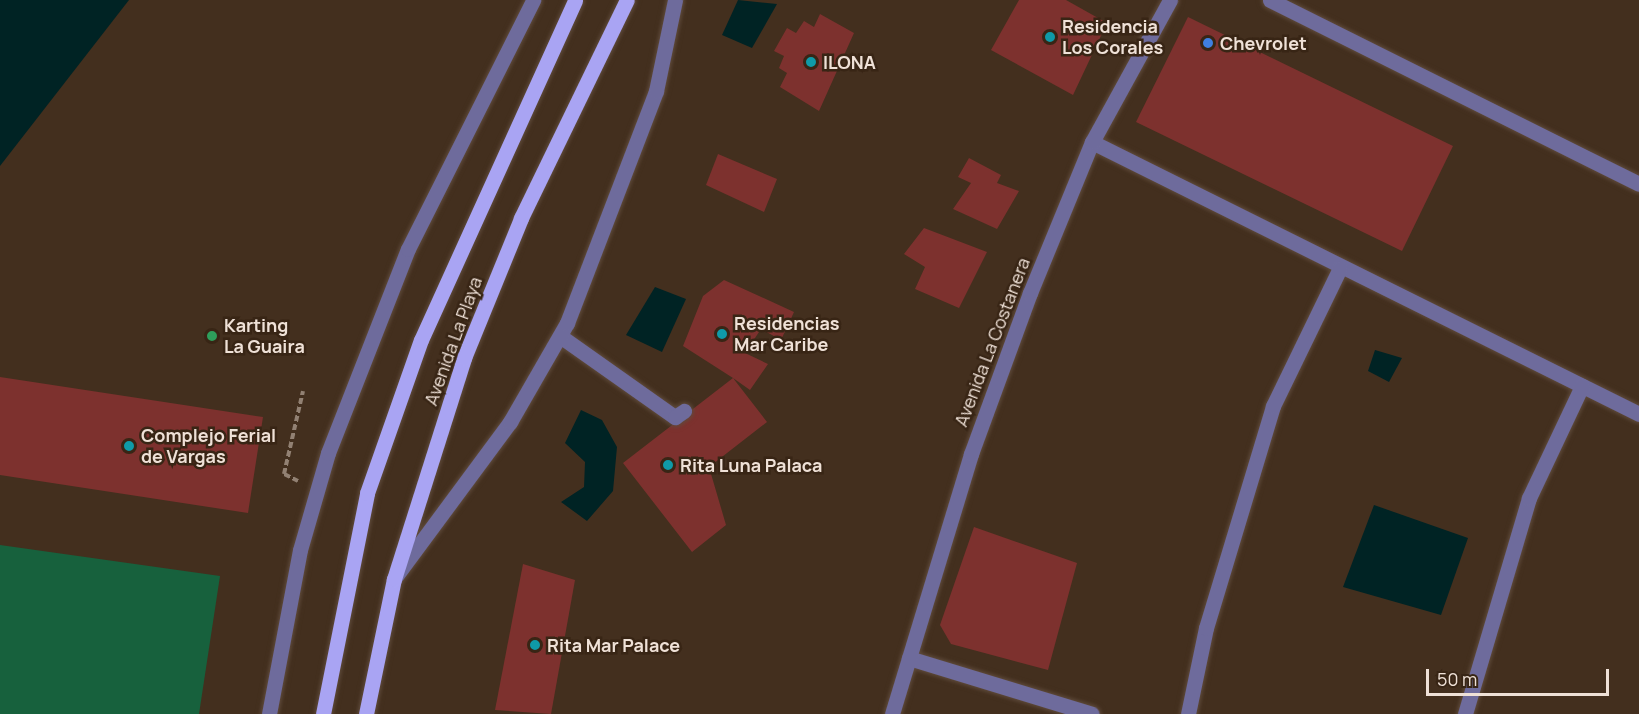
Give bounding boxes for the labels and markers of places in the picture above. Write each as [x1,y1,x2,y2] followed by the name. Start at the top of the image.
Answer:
[1062,16,1163,58] place label: Residencia Los Corales
[1043,30,1057,44] marker: Residencia Los Corales
[1220,32,1307,54] place label: Chevrolet
[1201,36,1215,50] marker: Chevrolet
[823,51,876,73] place label: ILONA
[804,55,818,69] marker: ILONA
[734,313,840,356] place label: Residencias Mar Caribe
[224,315,305,358] place label: Karting La Guaira
[715,327,729,341] marker: Residencias Mar Caribe
[205,329,219,343] marker: Karting La Guaira
[141,425,276,468] place label: Complejo Ferial de Vargas
[122,439,136,453] marker: Complejo Ferial de Vargas
[680,454,822,476] place label: Rita Luna Palaca
[661,458,675,472] marker: Rita Luna Palaca
[547,634,680,656] place label: Rita Mar Palace
[528,638,542,652] marker: Rita Mar Palace

